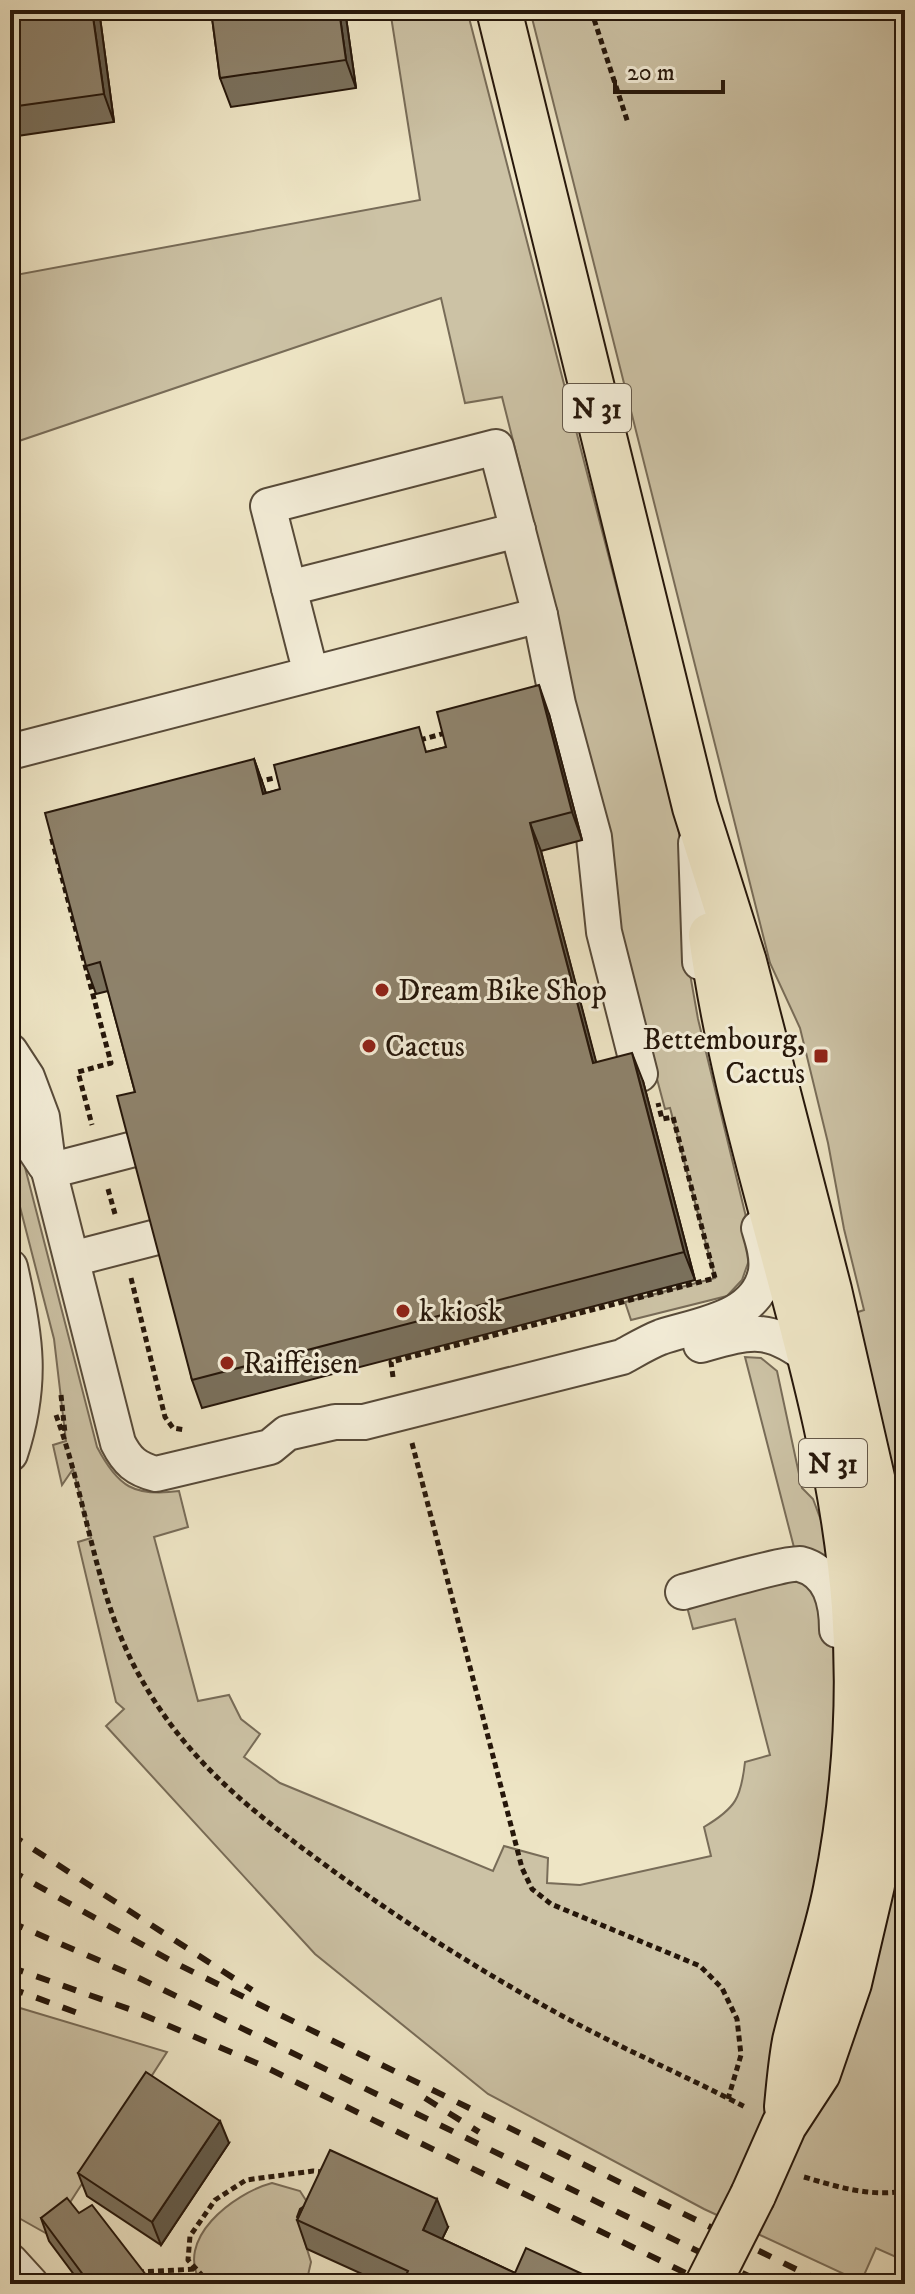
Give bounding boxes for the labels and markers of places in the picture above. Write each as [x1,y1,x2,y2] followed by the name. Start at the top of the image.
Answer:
[398,973,607,1010] place label: Dream Bike Shop
[373,981,391,999] marker: Dream Bike Shop
[643,1022,805,1093] place label: Bettembourg, Cactus
[385,1029,465,1066] place label: Cactus
[360,1037,378,1055] marker: Cactus
[812,1047,830,1065] marker: Bettembourg, Cactus
[419,1294,503,1331] place label: k kiosk
[394,1302,412,1320] marker: k kiosk
[243,1346,359,1383] place label: Raiffeisen
[218,1354,236,1372] marker: Raiffeisen

